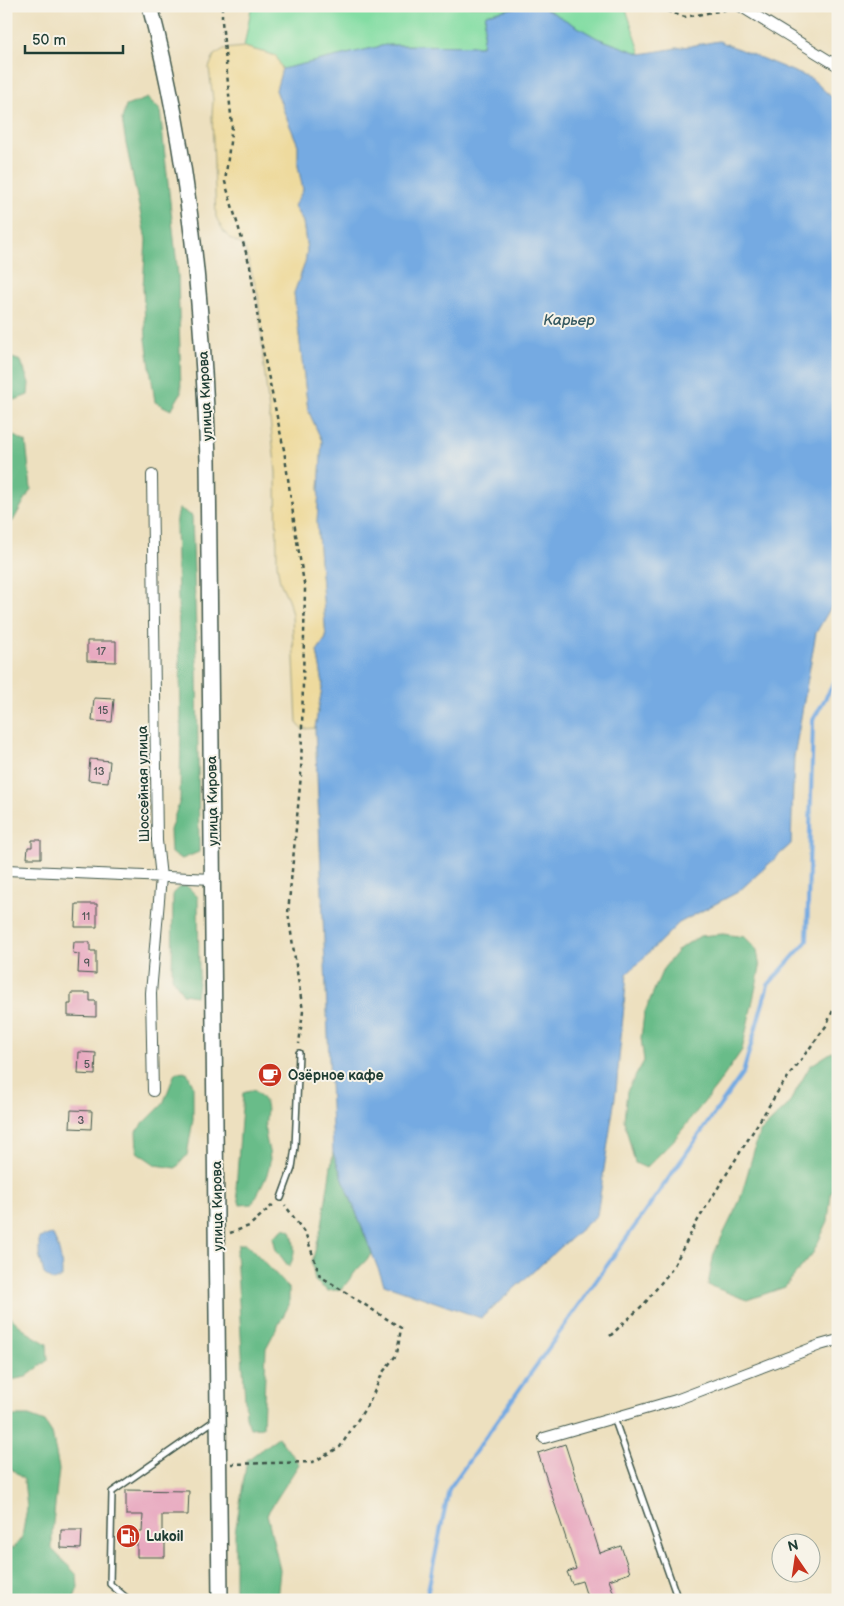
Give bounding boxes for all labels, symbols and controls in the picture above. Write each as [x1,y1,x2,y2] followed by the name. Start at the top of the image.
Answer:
[25,22,122,54] scale bar
[32,31,66,50] text: 50 m
[543,311,595,330] water label: Карьер
[195,350,216,441] street label: улица Кирова
[96,645,106,658] house number: 17
[98,704,108,717] house number: 15
[134,725,153,843] street label: Шоссейная улица
[203,755,222,846] street label: улица Кирова
[93,765,105,778] house number: 13
[82,910,90,923] house number: 11
[84,957,90,970] house number: 9
[84,1058,90,1071] house number: 5
[257,1062,283,1088] cafe icon: Озёрное кафе
[288,1067,384,1084] place label: Озёрное кафе
[78,1114,85,1127] house number: 3
[208,1160,227,1251] street label: улица Кирова
[115,1523,141,1549] fuel station icon: Lukoil
[146,1528,184,1545] place label: Lukoil
[772,1534,822,1584] north arrow
[786,1536,800,1555] text: N

